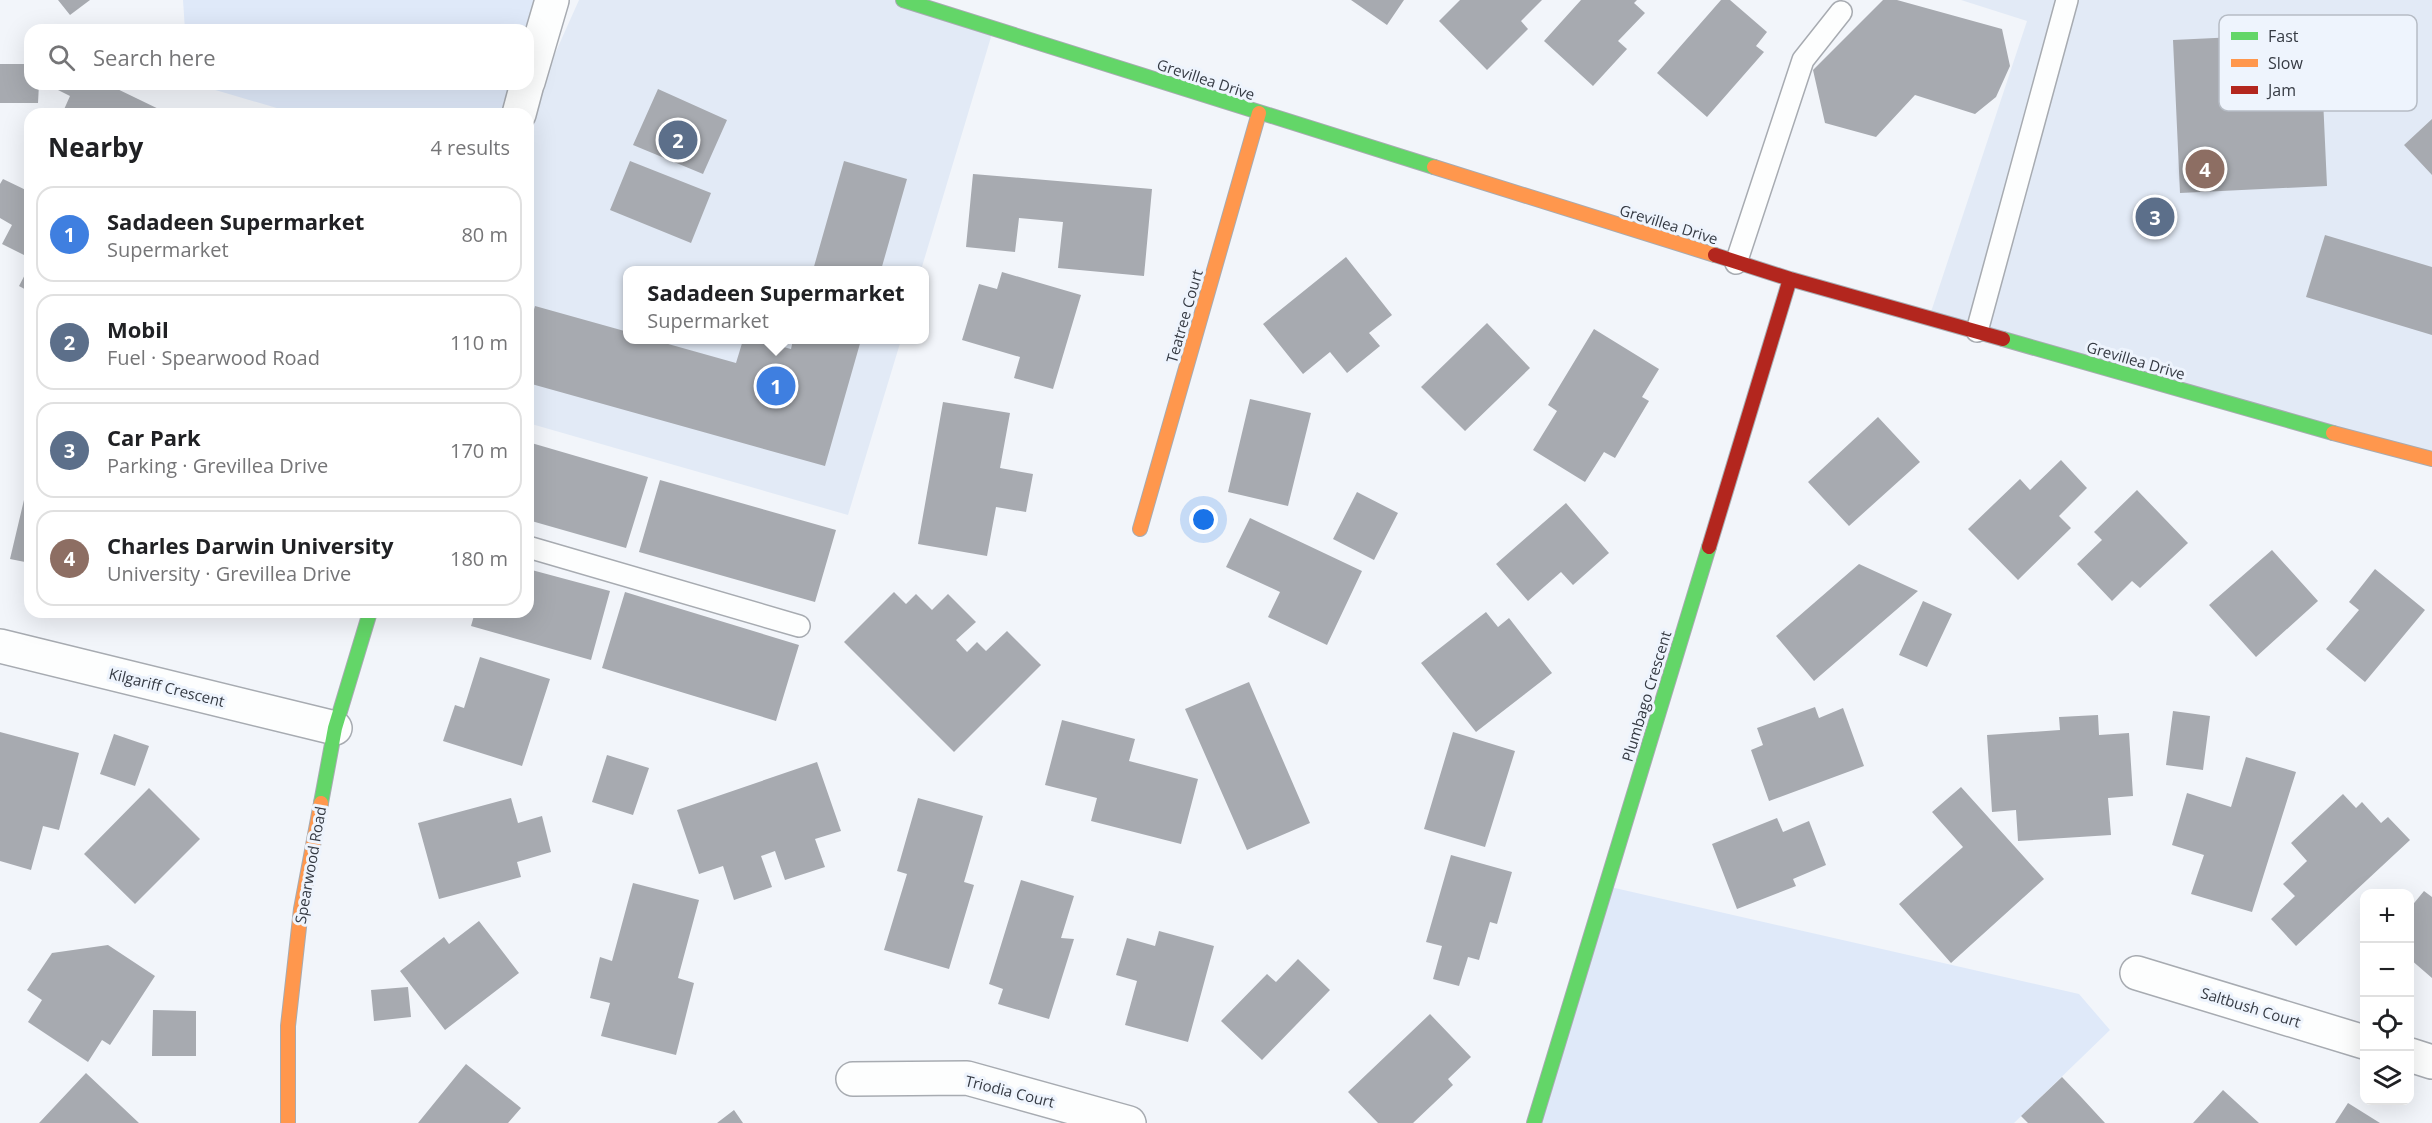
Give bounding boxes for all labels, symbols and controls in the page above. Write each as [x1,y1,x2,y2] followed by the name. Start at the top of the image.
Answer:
[2219,15,2417,111] legend
[24,24,534,90] search box
[2268,25,2299,47] text: Fast
[45,41,78,74] icon: search
[93,42,216,72] text: Search here
[2268,52,2303,74] text: Slow
[1155,54,1257,104] street label: Grevillea Drive
[2266,79,2296,101] text: Jam
[658,118,698,162] pin: 2
[48,129,143,165] text: Nearby
[430,134,510,161] text: 4 results
[2186,146,2224,192] pin: 4
[2136,194,2174,240] pin: 3
[1617,200,1721,248] street label: Grevillea Drive
[107,206,364,236] text: Sadadeen Supermarket
[64,221,75,248] text: 1
[461,221,508,248] text: 80 m
[107,236,229,263] text: Supermarket
[623,266,929,344] popup
[1161,267,1207,365] street label: Teatree Court
[647,277,905,307] text: Sadadeen Supermarket
[647,307,769,334] text: Supermarket
[107,314,169,344] text: Mobil
[64,329,75,356] text: 2
[450,329,508,356] text: 110 m
[2084,336,2188,384] street label: Grevillea Drive
[107,344,320,371] text: Fuel · Spearwood Road
[756,364,796,408] pin: 1
[107,422,201,452] text: Car Park
[64,437,75,464] text: 3
[450,437,508,464] text: 170 m
[107,452,328,479] text: Parking · Grevillea Drive
[1189,505,1218,534] your location
[107,530,393,560] text: Charles Darwin University
[64,545,75,572] text: 4
[450,545,508,572] text: 180 m
[107,560,351,587] text: University · Grevillea Drive
[1617,628,1675,764] street label: Plumbago Crescent
[107,663,227,711] street label: Kilgariff Crescent
[290,805,330,925] street label: Spearwood Road
[2360,889,2414,1105] map controls
[2360,889,2414,943] button: +
[2360,943,2414,997] button: −
[2199,982,2303,1032] street label: Saltbush Court
[2360,997,2414,1051] button: locate
[2360,1051,2414,1105] button: layers
[963,1070,1057,1112] street label: Triodia Court

